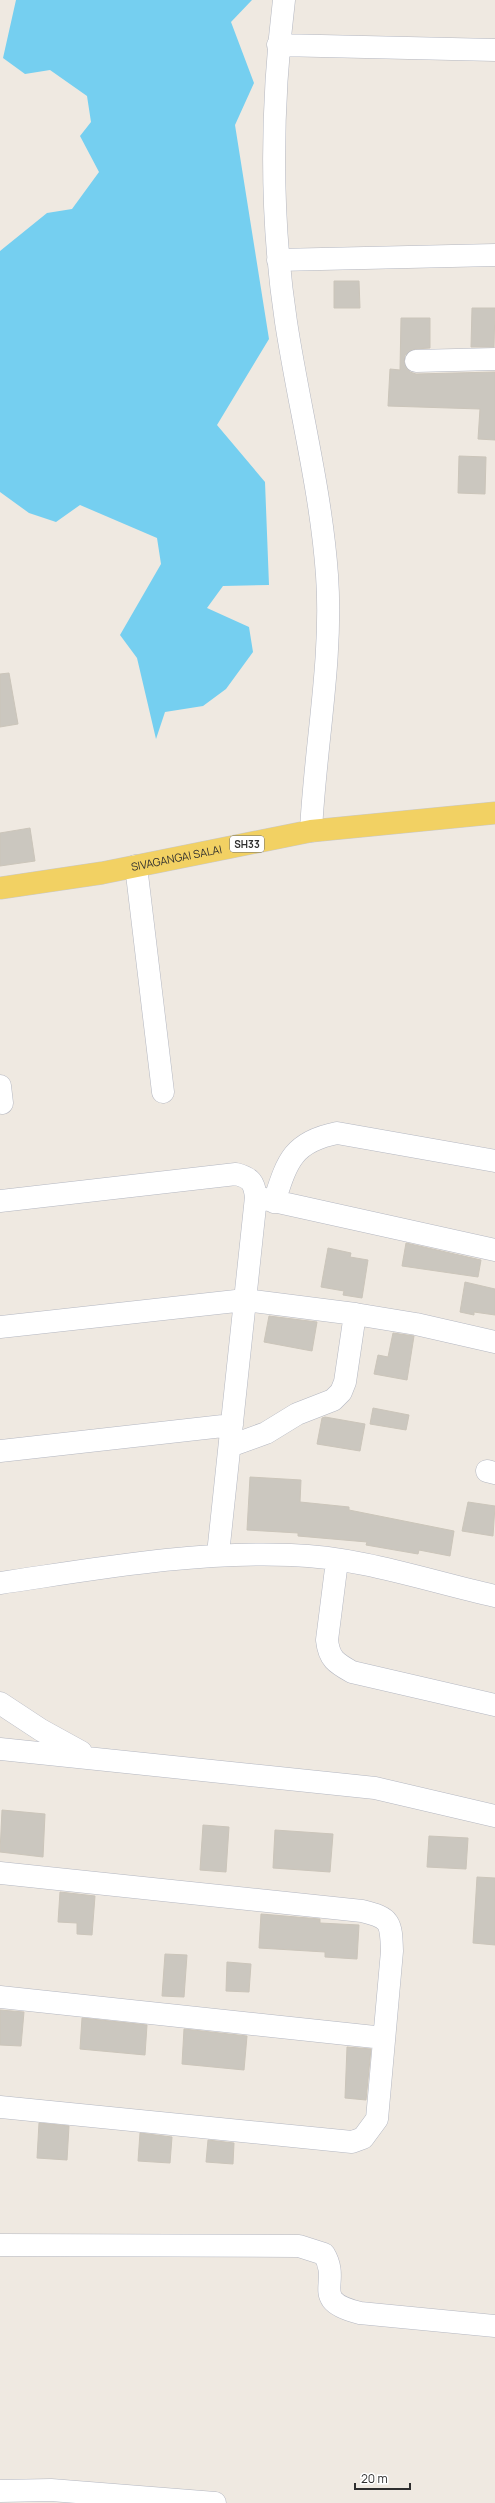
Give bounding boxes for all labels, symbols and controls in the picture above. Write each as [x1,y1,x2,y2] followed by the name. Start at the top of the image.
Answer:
[230,836,264,852] road number: SH33
[130,841,223,874] street label: SIVAGANGAI SALAI
[355,2465,410,2491] scale bar
[361,2470,388,2487] text: 20 m

